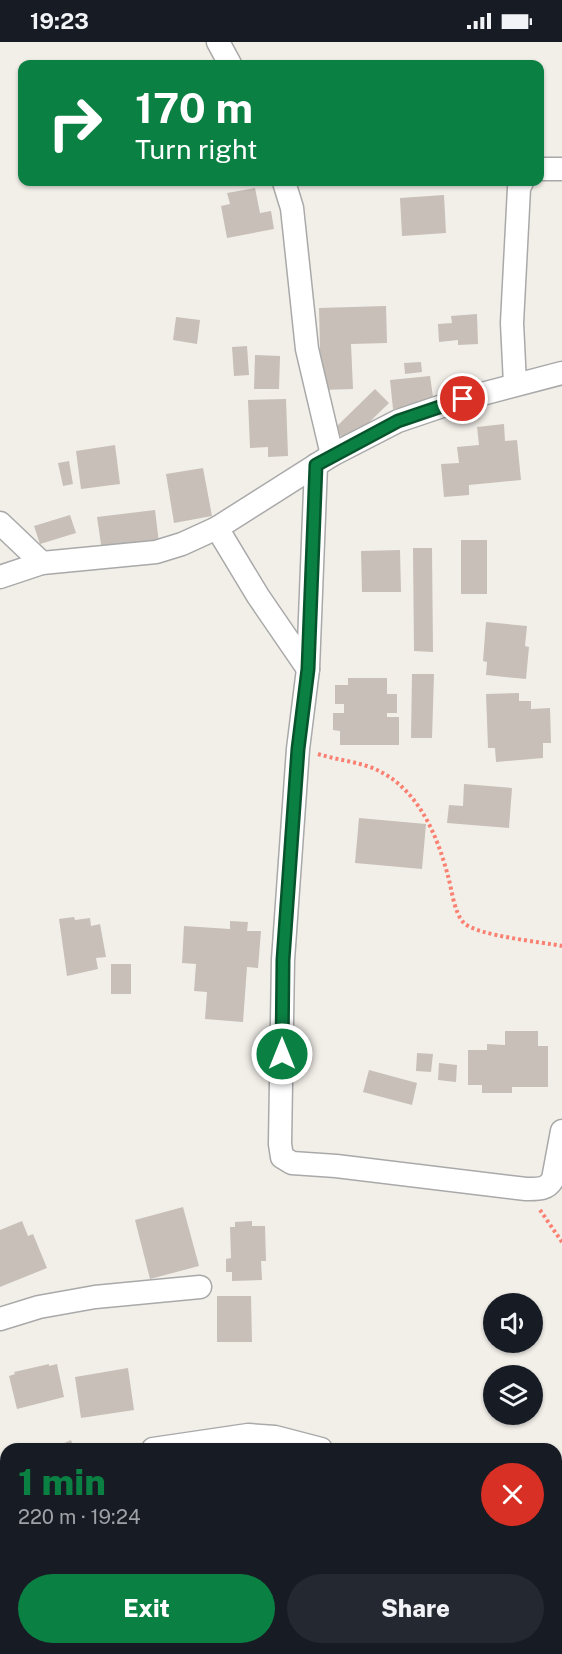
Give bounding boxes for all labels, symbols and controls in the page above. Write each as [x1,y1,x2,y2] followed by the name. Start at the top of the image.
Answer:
[30,8,89,34] text: 19:23
[135,83,253,132] text: 170 m
[36,84,114,162] icon: right
[135,133,258,165] text: Turn right
[437,373,488,424] pin
[446,382,479,415] icon: arrive
[250,1022,314,1086] position arrow
[483,1293,543,1425] map controls
[483,1293,543,1353] button: sound
[483,1365,543,1425] button: layers
[18,1461,106,1503] text: 1 min
[481,1463,544,1526] button: close
[18,1505,140,1529] text: 220 m · 19:24
[18,1574,275,1643] button: Exit
[287,1574,544,1643] button: Share

